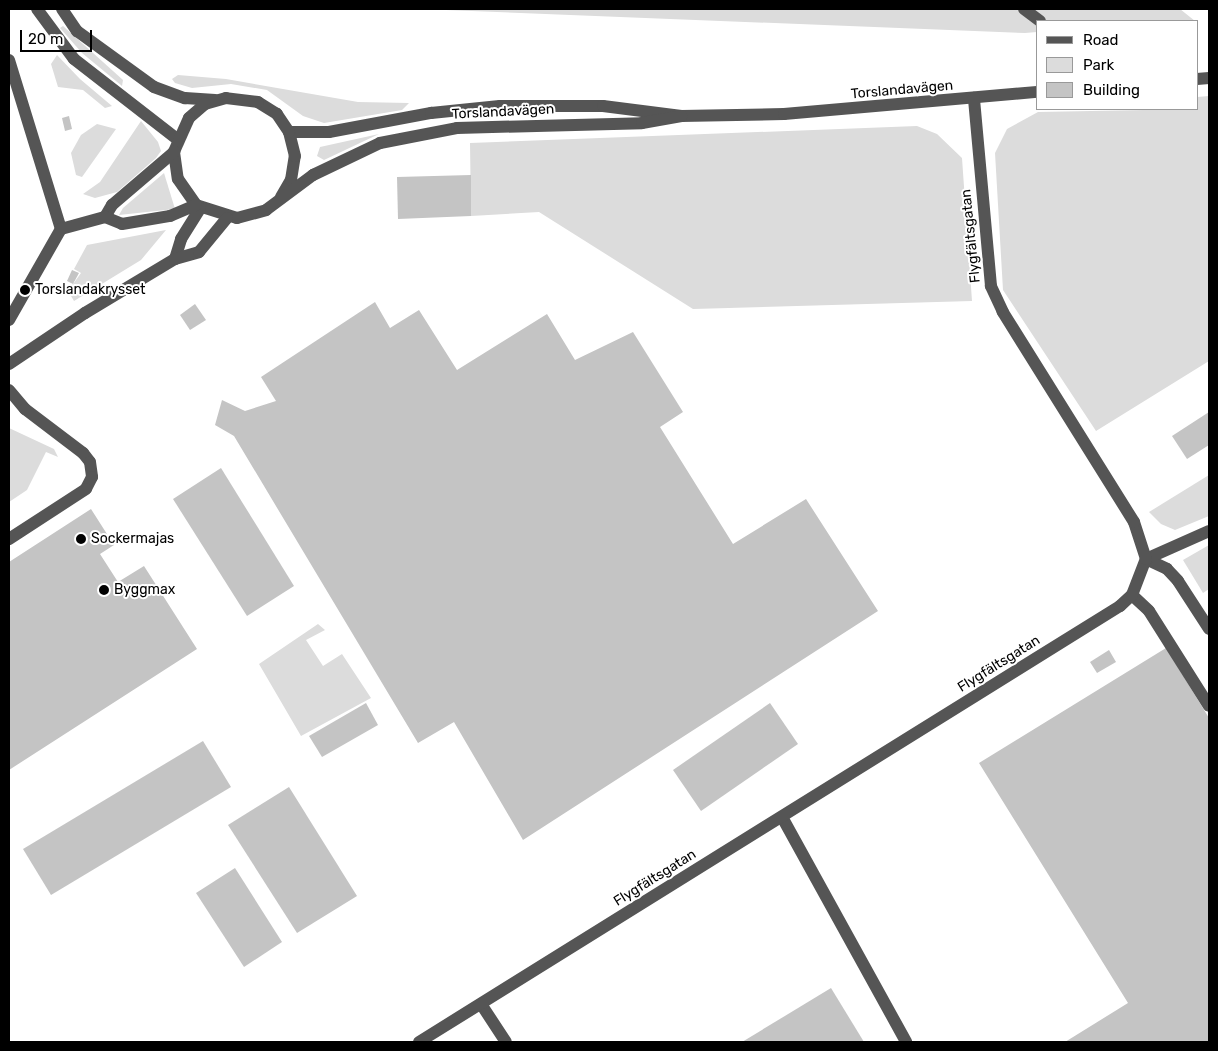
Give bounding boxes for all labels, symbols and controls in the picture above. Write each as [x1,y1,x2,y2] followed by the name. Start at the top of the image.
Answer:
[22,20,95,52] scale bar
[1036,20,1198,110] legend
[28,30,63,48] text: 20 m
[1083,31,1119,49] text: Road
[1083,56,1114,74] text: Park
[850,77,954,103] street label: Torslandavägen
[1083,81,1140,99] text: Building
[451,101,555,123] street label: Torslandavägen
[958,188,984,284] street label: Flygfältsgatan
[35,282,146,298] place label: Torslandakrysset
[19,284,31,296] marker: Torslandakrysset
[91,531,174,547] place label: Sockermajas
[75,533,87,545] marker: Sockermajas
[114,582,175,598] place label: Byggmax
[98,584,110,596] marker: Byggmax
[955,632,1043,696] street label: Flygfältsgatan
[611,846,699,910] street label: Flygfältsgatan

